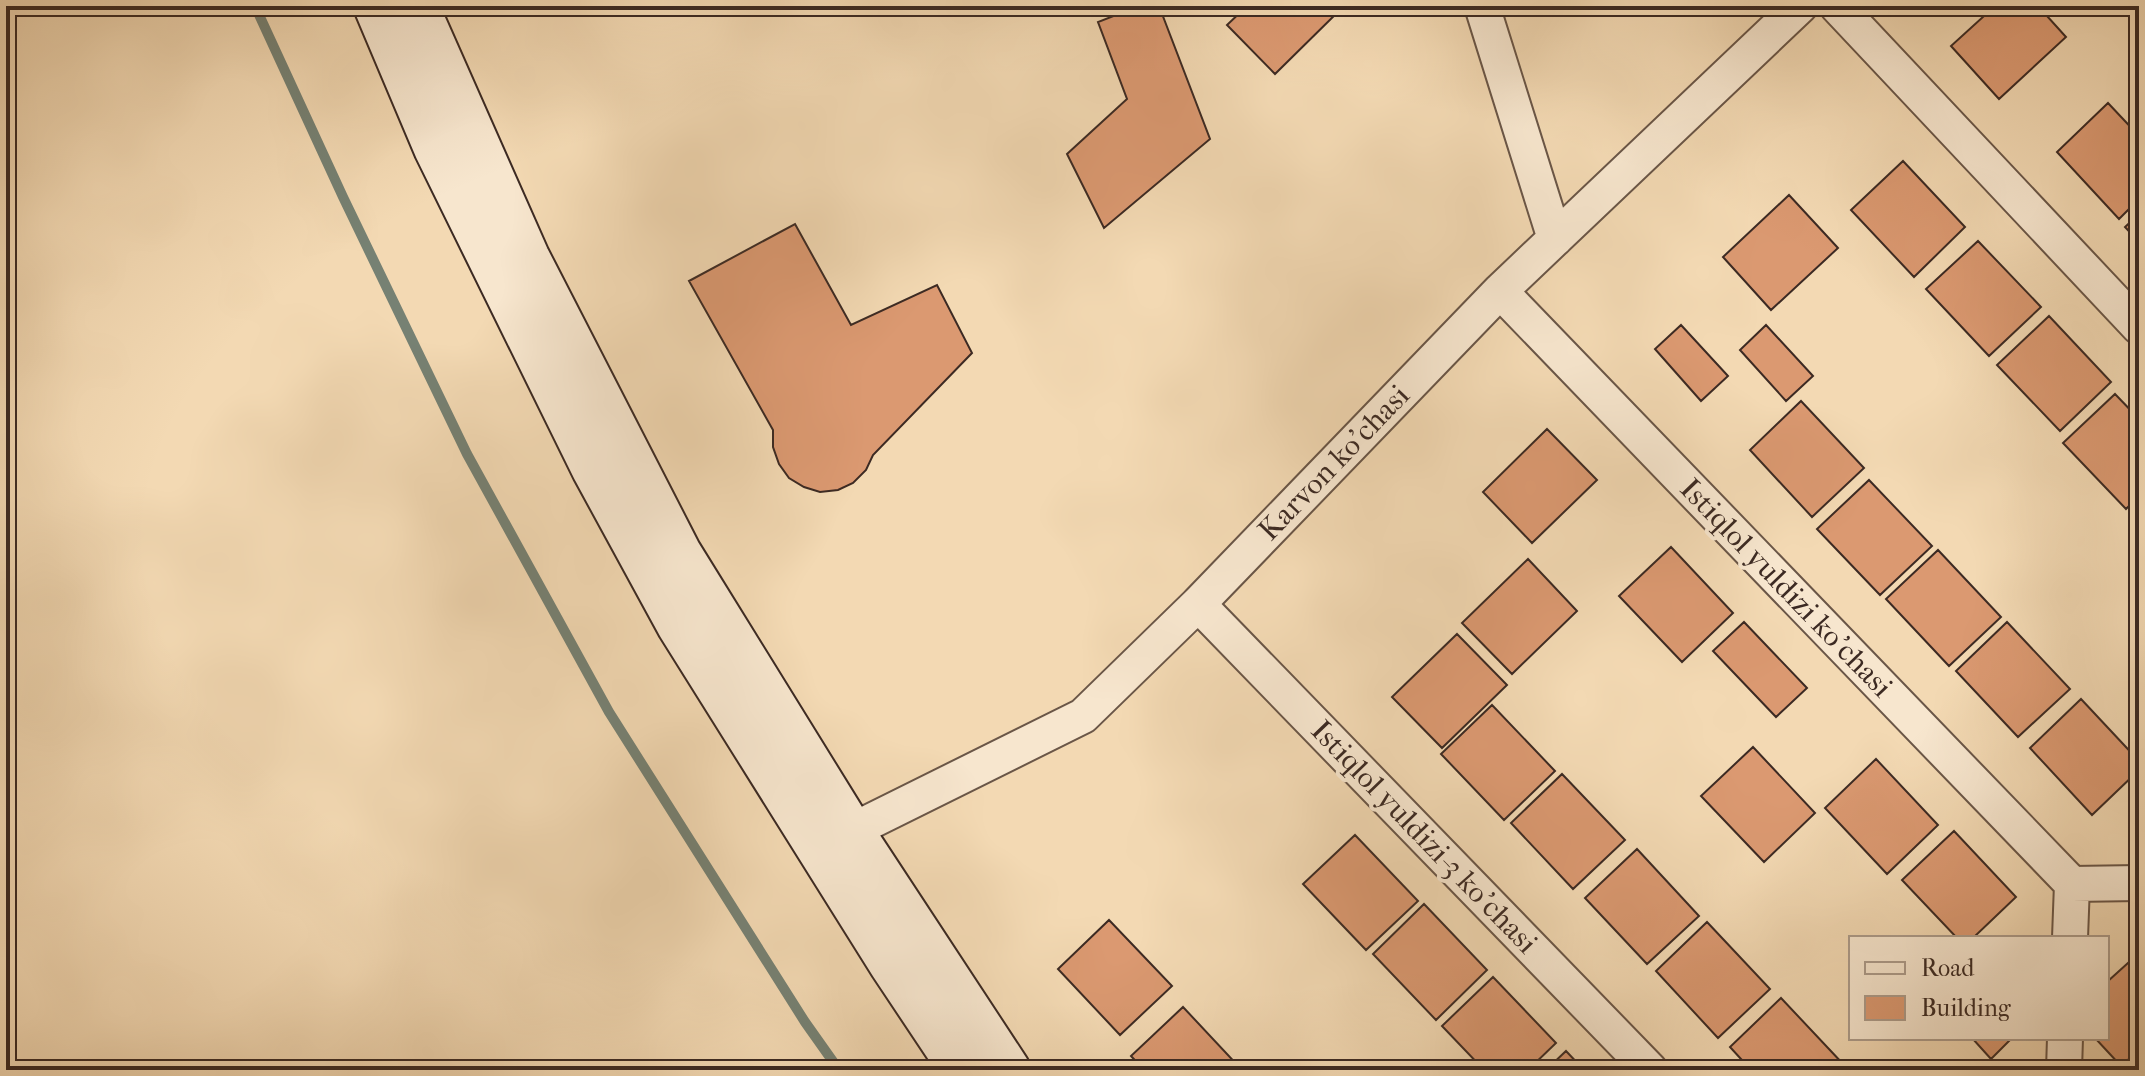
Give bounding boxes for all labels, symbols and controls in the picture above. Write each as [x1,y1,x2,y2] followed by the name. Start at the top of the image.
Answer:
[1251,378,1417,548] street label: Karvon ko'chasi
[1673,472,1899,705] street label: Istiqlol yuldizi ko'chasi
[1304,713,1544,961] street label: Istiqlol yuldizi-3 ko'chasi
[1849,936,2109,1040] legend
[1921,954,1975,982] text: Road
[1921,994,2012,1022] text: Building

